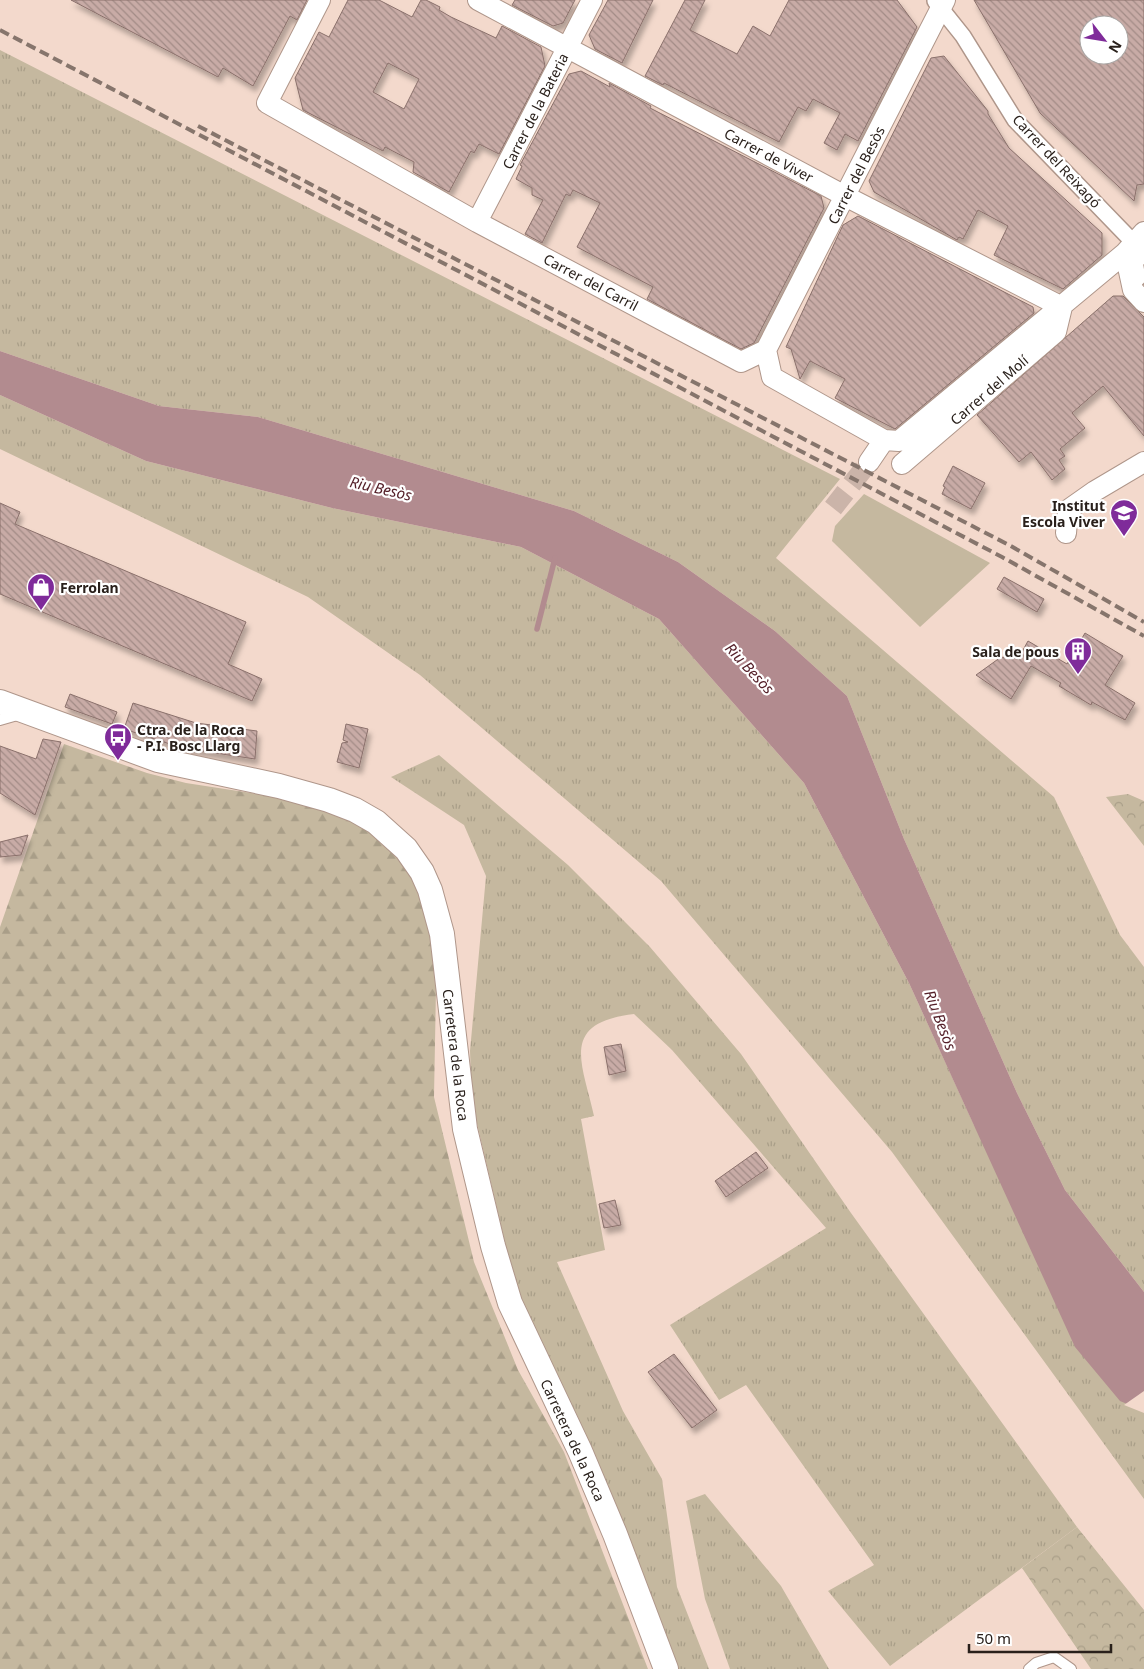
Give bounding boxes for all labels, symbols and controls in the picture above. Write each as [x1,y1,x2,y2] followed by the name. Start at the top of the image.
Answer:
[1079,15,1129,65] north arrow
[1104,37,1127,57] text: N
[498,50,572,172] street label: Carrer de la Bateria
[1009,110,1105,212] street label: Carrer del Reixagó
[823,122,889,227] street label: Carrer del Besòs
[721,124,817,187] street label: Carrer de Viver
[540,249,642,315] street label: Carrer del Carril
[946,351,1032,429] street label: Carrer del Molí
[348,471,414,505] water label: Riu Besòs
[1022,496,1106,531] place label: Institut Escola Viver
[1109,498,1139,537] school or university icon: Institut Escola Viver
[26,572,56,611] shop icon: Ferrolan
[60,578,119,597] place label: Ferrolan
[1063,636,1093,675] building icon: Sala de pous
[721,638,779,698] water label: Riu Besòs
[972,642,1059,661] place label: Sala de pous
[137,720,245,755] place label: Ctra. de la Roca - P.I. Bosc Llarg
[103,722,133,761] bus stop icon: Ctra. de la Roca - P.I. Bosc Llarg
[920,987,962,1053] water label: Riu Besòs
[438,988,474,1122] street label: Carretera de la Roca
[536,1376,610,1504] street label: Carretera de la Roca
[969,1622,1112,1654] scale bar
[976,1628,1011,1648] text: 50 m

